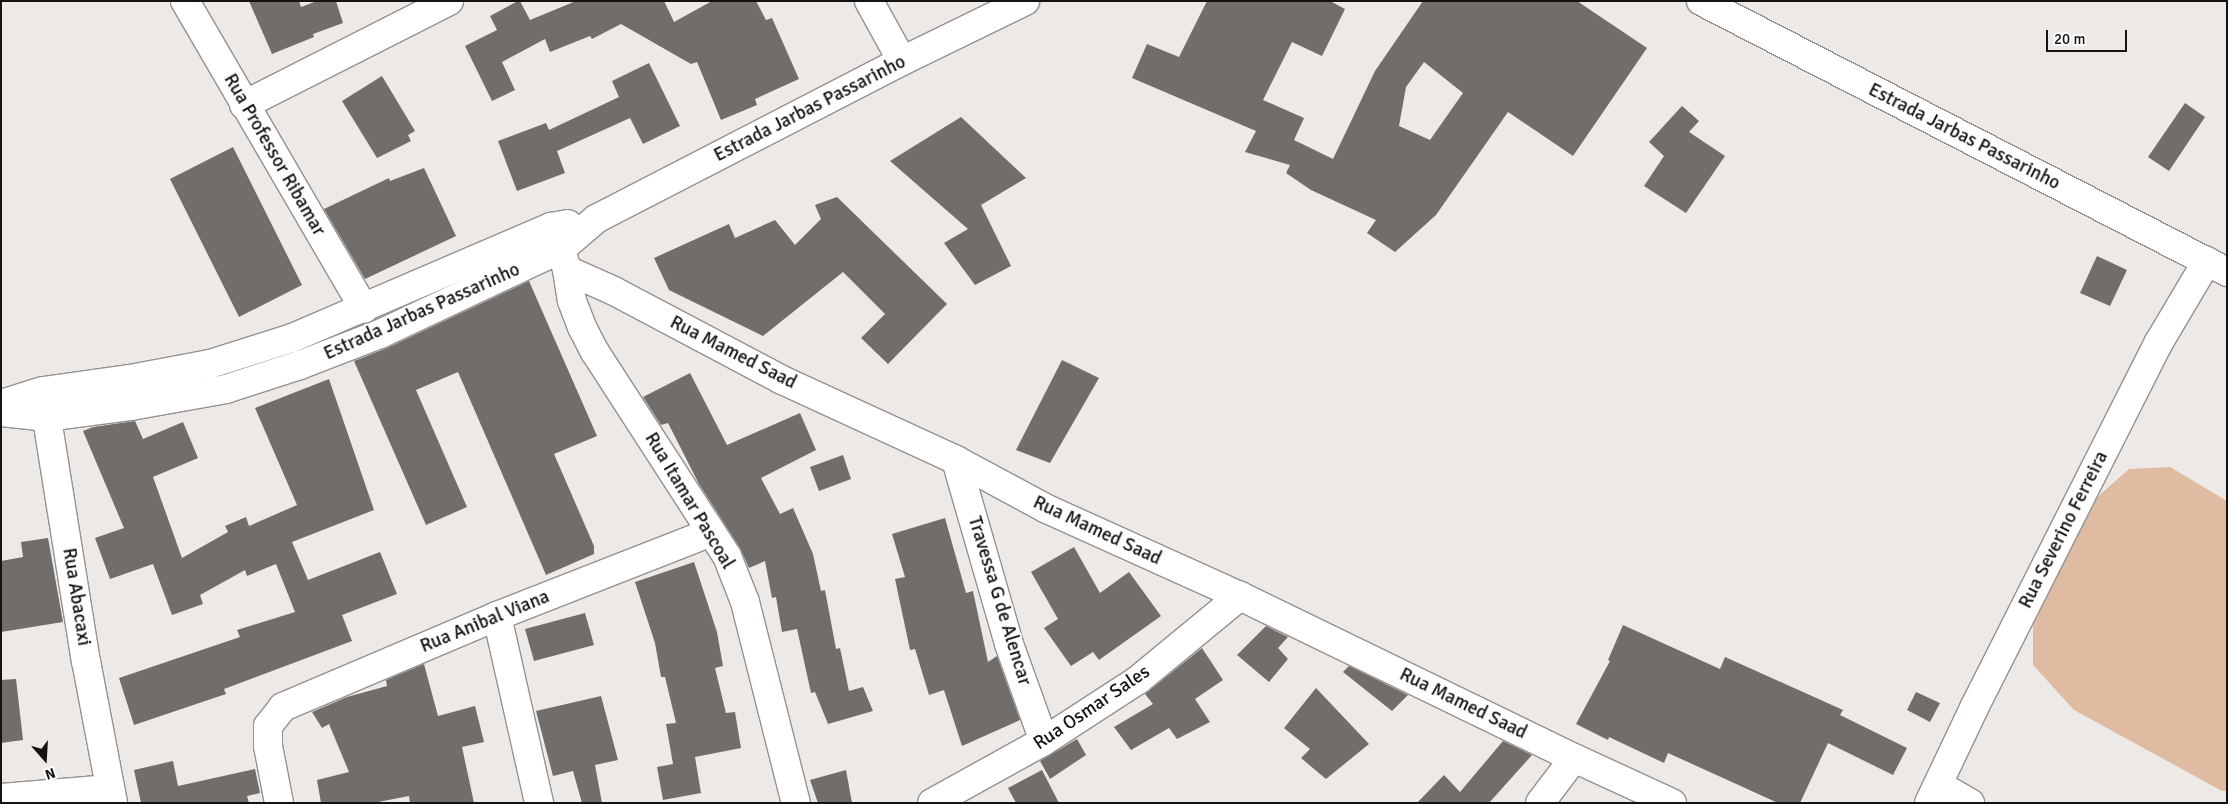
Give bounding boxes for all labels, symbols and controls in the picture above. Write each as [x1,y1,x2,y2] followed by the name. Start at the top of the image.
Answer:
[2048,20,2129,52] scale bar
[2054,30,2085,48] text: 20 m
[710,51,910,167] street label: Estrada Jarbas Passarinho
[218,70,330,240] street label: Rua Professor Ribamar
[1864,79,2064,195] street label: Estrada Jarbas Passarinho
[320,258,524,366] street label: Estrada Jarbas Passarinho
[666,311,800,395] street label: Rua Mamed Saad
[639,429,739,573] street label: Rua Itamar Pascoal
[2014,448,2114,612] street label: Rua Severino Ferreira
[1029,491,1165,571] street label: Rua Mamed Saad
[962,514,1036,688] street label: Travessa G de Alencar
[57,546,95,648] street label: Rua Abacaxi
[417,586,553,658] street label: Rua Anibal Viana
[1030,661,1154,755] street label: Rua Osmar Sales
[1396,663,1530,745] street label: Rua Mamed Saad
[20,734,70,784] north arrow
[43,764,57,783] text: N

